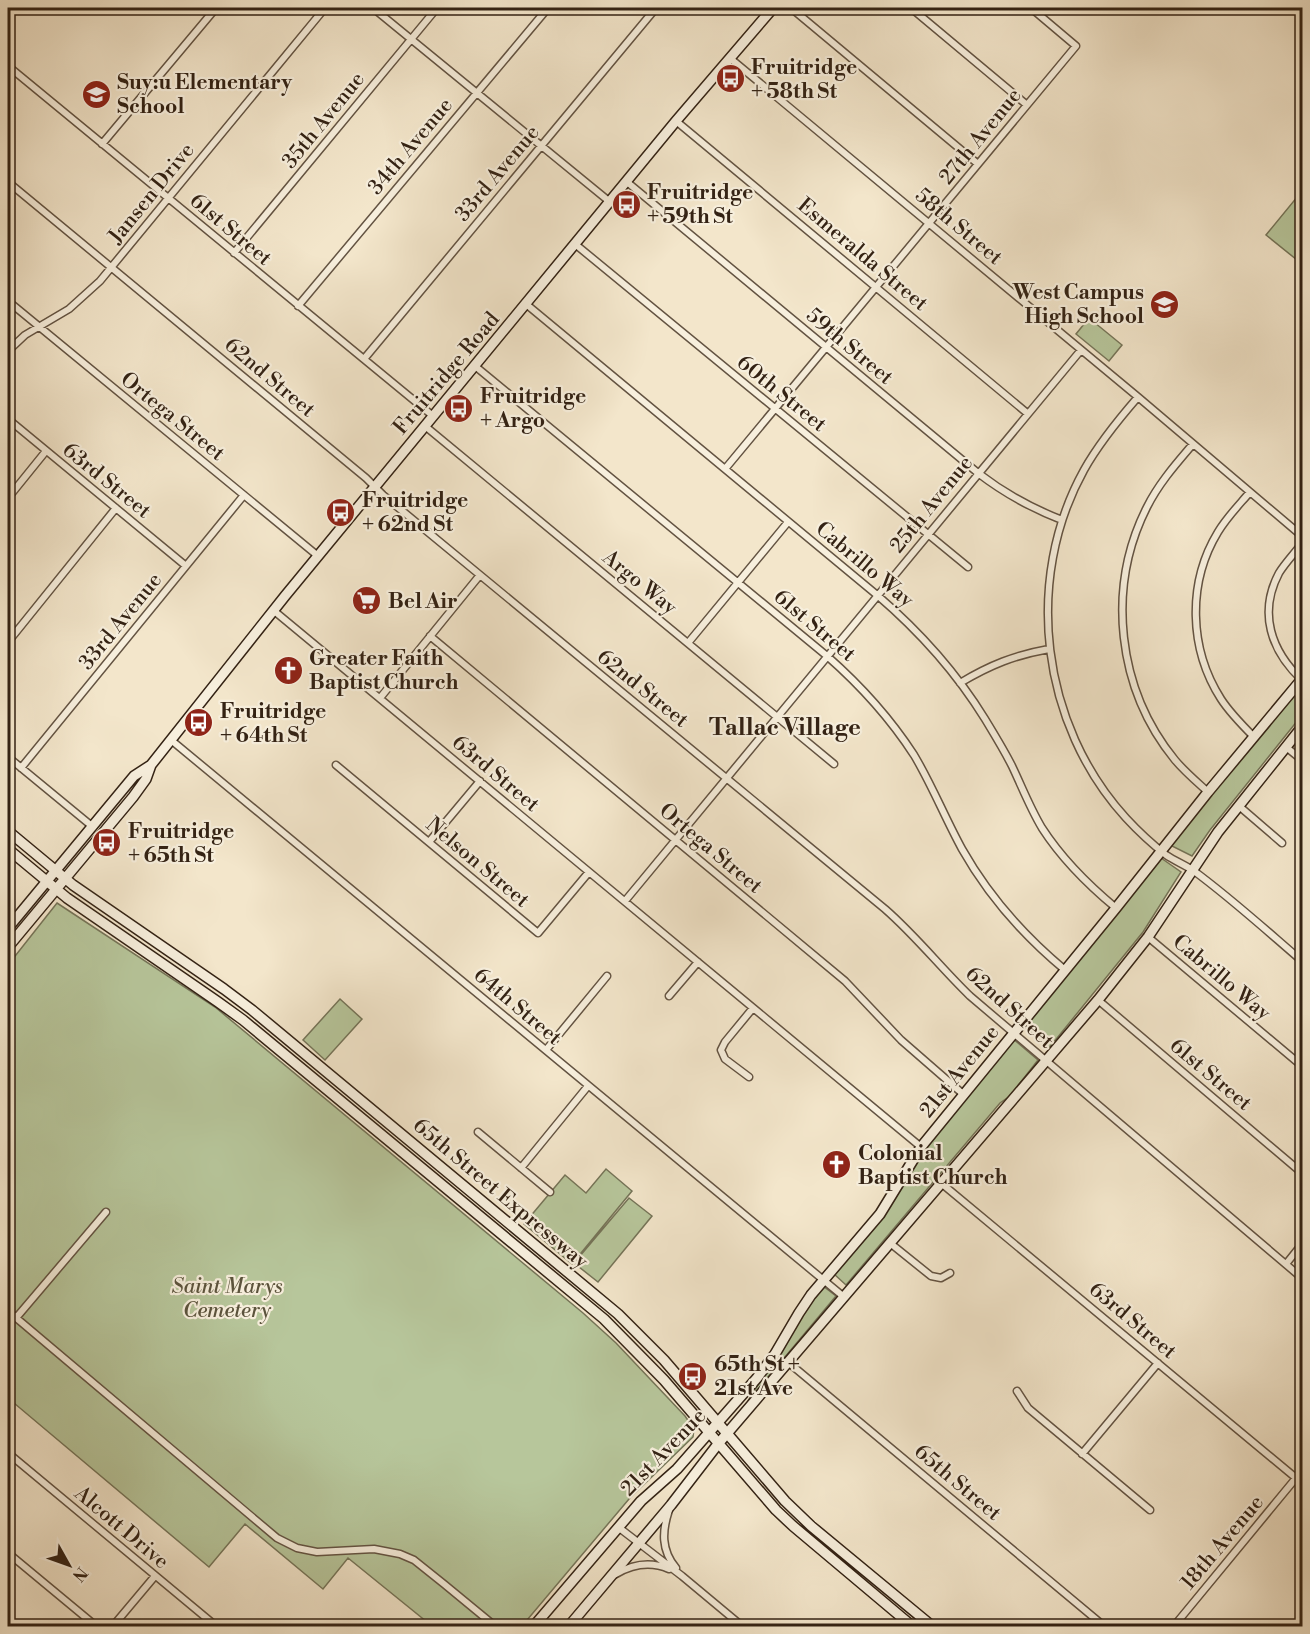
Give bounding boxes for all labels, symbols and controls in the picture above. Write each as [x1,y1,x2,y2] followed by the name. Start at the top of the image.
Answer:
[751,55,857,105] place label: Fruitridge + 58th St
[714,63,746,95] bus stop icon: Fruitridge + 58th St
[277,67,371,174] street label: 35th Avenue
[117,70,293,120] place label: Suy:u Elementary School
[80,78,112,110] school or university icon: Suy:u Elementary School
[934,83,1027,190] street label: 27th Avenue
[363,93,459,200] street label: 34th Avenue
[450,120,546,227] street label: 33rd Avenue
[103,138,200,250] street label: Jansen Drive
[647,180,753,230] place label: Fruitridge + 59th St
[909,183,1008,271] street label: 58th Street
[184,188,277,272] street label: 61st Street
[610,188,642,220] bus stop icon: Fruitridge + 59th St
[792,193,933,317] street label: Esmeralda Street
[1012,280,1144,330] place label: West Campus High School
[1149,288,1181,320] school or university icon: West Campus High School
[800,303,899,391] street label: 59th Street
[388,307,506,440] street label: Fruitridge Road
[219,332,320,424] street label: 62nd Street
[731,350,832,438] street label: 60th Street
[115,367,230,467] street label: Ortega Street
[480,384,586,434] place label: Fruitridge + Argo
[443,392,475,424] bus stop icon: Fruitridge + Argo
[57,437,156,525] street label: 63rd Street
[885,451,979,558] street label: 25th Avenue
[362,488,468,538] place label: Fruitridge + 62nd St
[325,496,357,528] bus stop icon: Fruitridge + 62nd St
[810,516,919,614] street label: Cabrillo Way
[596,544,683,621] street label: Argo Way
[74,568,168,675] street label: 33rd Avenue
[768,584,861,668] street label: 61st Street
[351,585,383,617] supermarket icon: Bel Air
[388,589,458,615] place label: Bel Air
[591,644,694,734] street label: 62nd Street
[309,646,459,696] place label: Greater Faith Baptist Church
[272,654,304,686] church icon: Greater Faith Baptist Church
[220,699,326,749] place label: Fruitridge + 64th St
[183,707,215,739] bus stop icon: Fruitridge + 64th St
[709,713,861,743] district label: Tallac Village
[446,730,545,818] street label: 63rd Street
[653,798,768,900] street label: Ortega Street
[420,812,535,914] street label: Nelson Street
[128,819,234,869] place label: Fruitridge + 65th St
[91,827,123,859] bus stop icon: Fruitridge + 65th St
[1167,929,1276,1027] street label: Cabrillo Way
[960,961,1060,1055] street label: 62nd Street
[468,962,567,1052] street label: 64th Street
[915,1020,1005,1123] street label: 21st Avenue
[1164,1033,1257,1117] street label: 61st Street
[407,1113,594,1275] street label: 65th Street Expressway
[858,1141,1008,1191] place label: Colonial Baptist Church
[821,1149,853,1181] church icon: Colonial Baptist Church
[171,1274,283,1324] park label: Saint Marys Cemetery
[1083,1277,1182,1365] street label: 63rd Street
[714,1352,800,1402] place label: 65th St + 21st Ave
[677,1360,709,1392] bus stop icon: 65th St + 21st Ave
[616,1404,712,1502] street label: 21st Avenue
[908,1439,1007,1527] street label: 65th Street
[68,1480,174,1575] street label: Alcott Drive
[1176,1490,1270,1595] street label: 18th Avenue
[39,1535,99,1595] north arrow
[68,1563,91,1586] text: N

